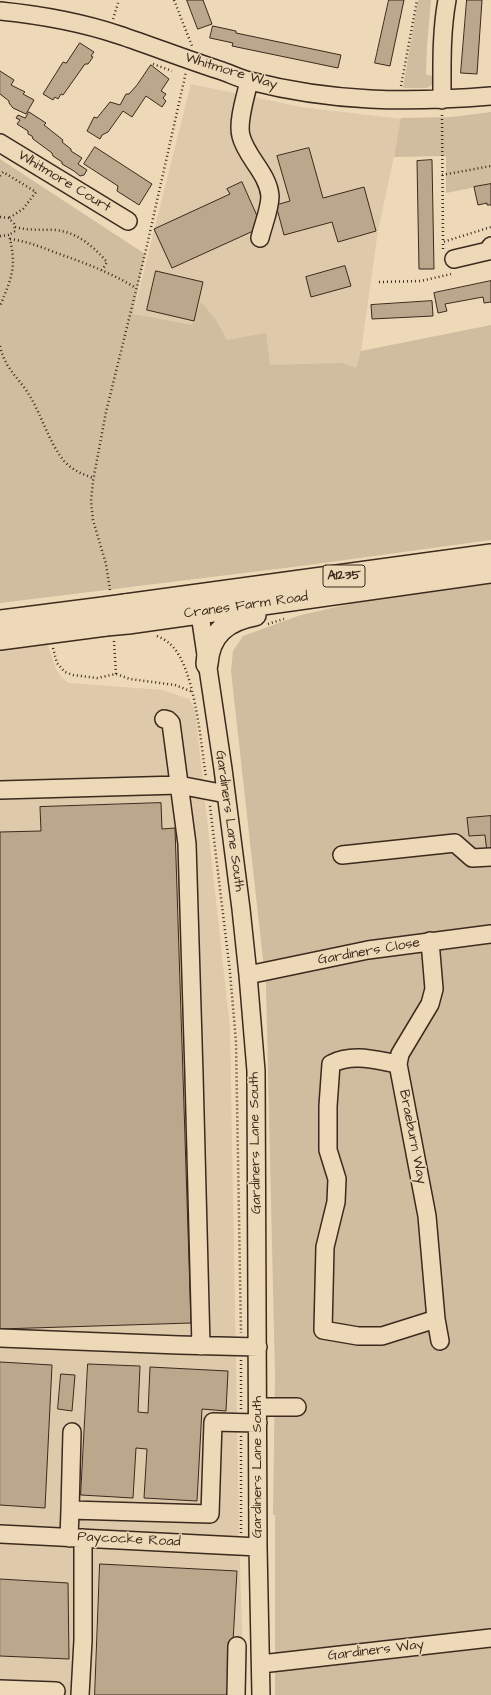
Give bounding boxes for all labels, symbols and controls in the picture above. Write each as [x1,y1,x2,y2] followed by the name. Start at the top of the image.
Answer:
[183,50,279,94] street label: Whitmore Way
[14,148,114,216] street label: Whitmore Court
[323,565,365,587] road number: A1235
[183,589,309,623] street label: Cranes Farm Road
[211,749,247,893] street label: Gardiners Lane South
[317,935,421,969] street label: Gardiners Close
[246,1072,266,1214] street label: Gardiners Lane South
[395,1088,429,1186] street label: Braeburn Way
[250,1396,266,1538] street label: Gardiners Lane South
[77,1529,181,1551] street label: Paycocke Road
[327,1637,425,1665] street label: Gardiners Way

